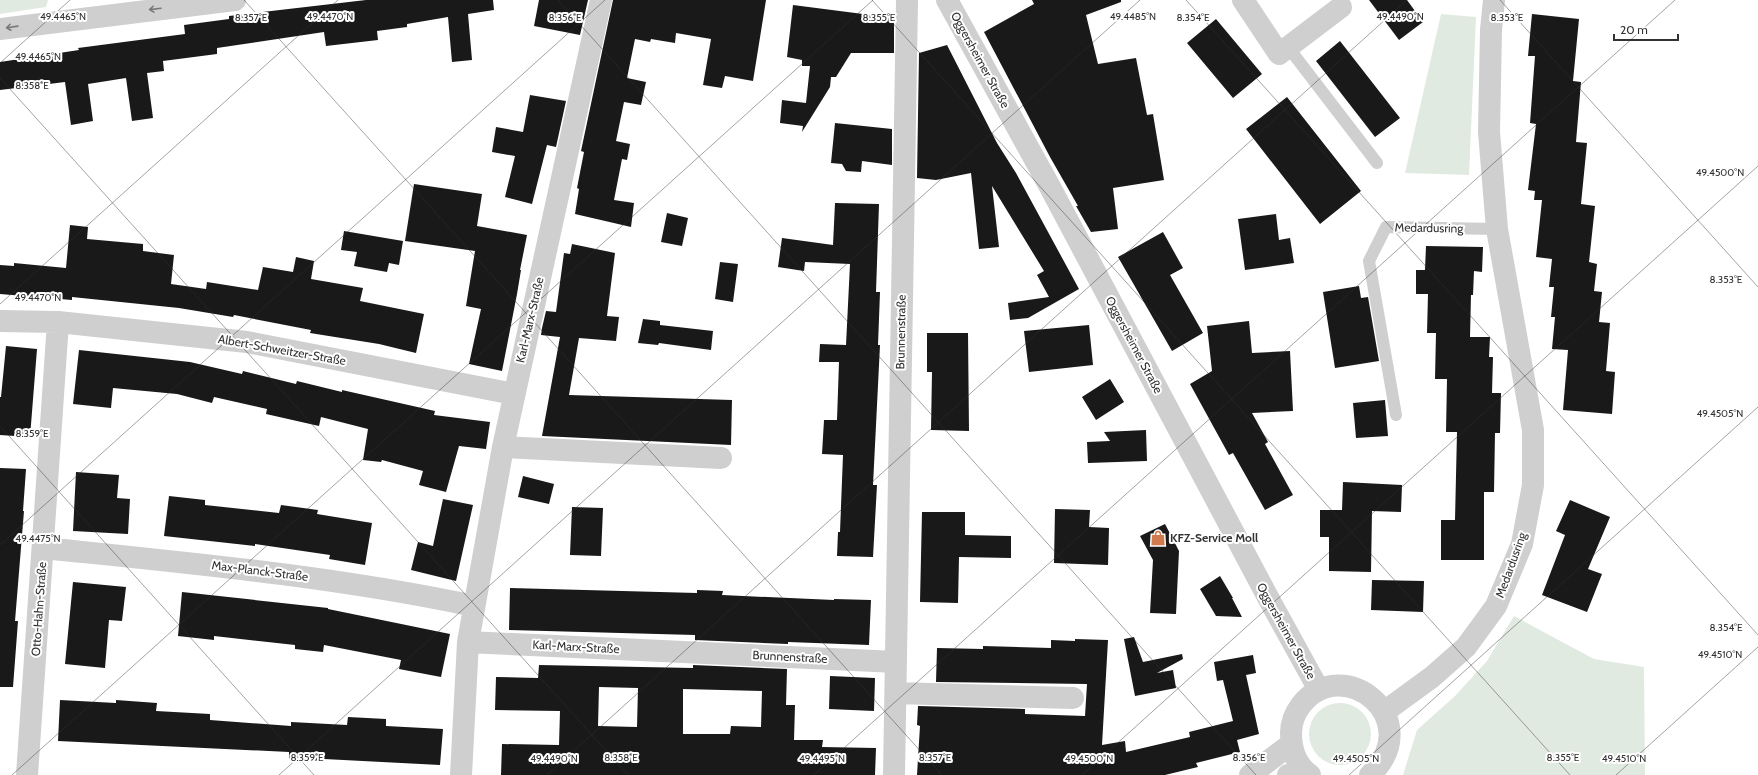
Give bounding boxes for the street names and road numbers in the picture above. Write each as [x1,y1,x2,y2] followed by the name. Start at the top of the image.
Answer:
[948,9,1013,111] street label: Oggersheimer Straße
[1395,219,1465,236] street label: Medardusring
[512,276,547,364] street label: Karl-Marx-Straße
[892,294,909,370] street label: Brunnenstraße
[1103,294,1166,396] street label: Oggersheimer Straße
[217,331,347,368] street label: Albert-Schweitzer-Straße
[1492,529,1530,600] street label: Medardusring
[211,557,309,584] street label: Max-Planck-Straße
[28,561,49,657] street label: Otto-Hahn-Straße
[1254,580,1319,682] street label: Oggersheimer Straße
[532,637,620,656] street label: Karl-Marx-Straße
[752,647,828,666] street label: Brunnenstraße

